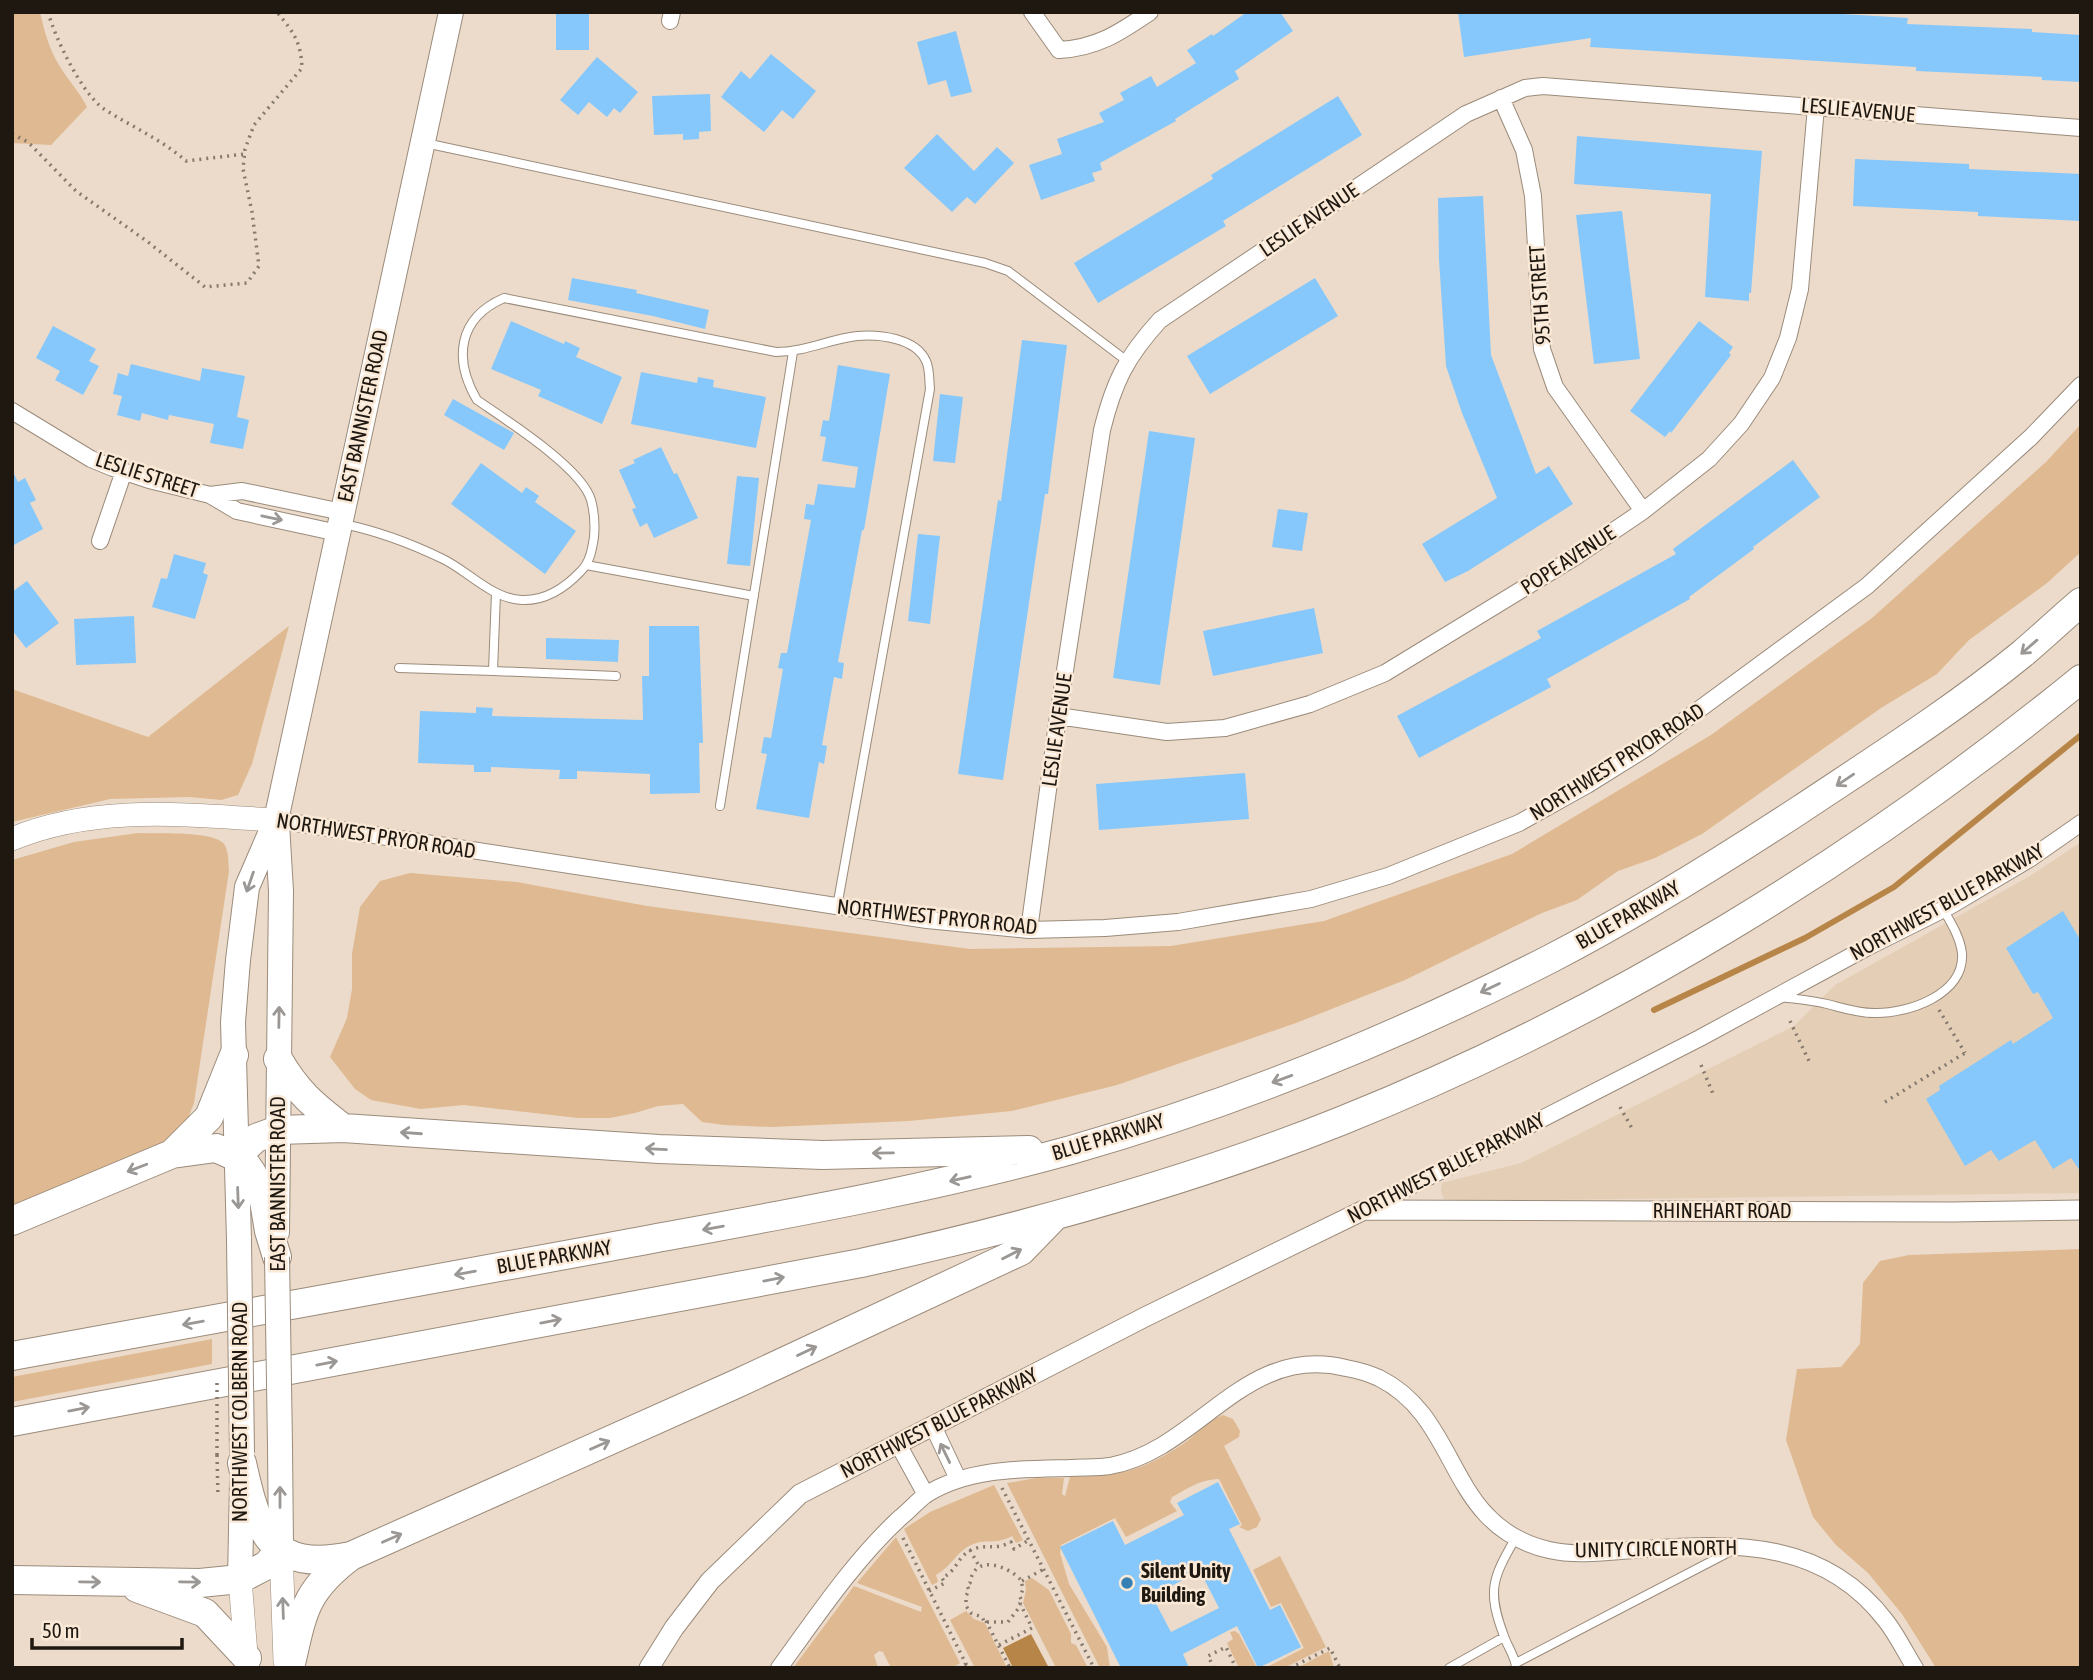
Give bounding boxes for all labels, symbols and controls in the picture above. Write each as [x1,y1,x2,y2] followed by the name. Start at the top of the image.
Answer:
[1800,92,1916,126] street label: LESLIE AVENUE
[1254,177,1362,261] street label: LESLIE AVENUE
[1524,245,1554,346] street label: 95TH STREET
[332,327,392,504] street label: EAST BANNISTER ROAD
[93,446,202,502] street label: LESLIE STREET
[260,512,283,526] one-way arrow
[1516,520,1619,598] street label: POPE AVENUE
[2021,639,2039,655] one-way arrow
[1036,672,1076,788] street label: LESLIE AVENUE
[1525,698,1708,825] street label: NORTHWEST PRYOR ROAD
[1836,772,1855,787] one-way arrow
[275,807,477,863] street label: NORTHWEST PRYOR ROAD
[1845,837,2048,964] street label: NORTHWEST BLUE PARKWAY
[243,871,255,893] one-way arrow
[1571,874,1684,954] street label: BLUE PARKWAY
[836,894,1038,938] street label: NORTHWEST PRYOR ROAD
[1480,981,1501,995] one-way arrow
[272,1006,286,1029] one-way arrow
[1271,1073,1293,1086] one-way arrow
[265,1096,289,1272] street label: EAST BANNISTER ROAD
[1049,1107,1167,1165] street label: BLUE PARKWAY
[1343,1107,1549,1227] street label: NORTHWEST BLUE PARKWAY
[400,1127,423,1140] one-way arrow
[645,1142,667,1155] one-way arrow
[872,1147,895,1160] one-way arrow
[127,1162,149,1175] one-way arrow
[949,1172,972,1186] one-way arrow
[231,1187,244,1210] one-way arrow
[1652,1198,1792,1222] street label: RHINEHART ROAD
[702,1221,725,1235] one-way arrow
[495,1234,614,1278] street label: BLUE PARKWAY
[1002,1247,1022,1261] one-way arrow
[454,1267,477,1280] one-way arrow
[762,1272,785,1285] one-way arrow
[227,1302,251,1522] street label: NORTHWEST COLBERN ROAD
[539,1314,562,1327] one-way arrow
[182,1317,205,1330] one-way arrow
[796,1343,817,1356] one-way arrow
[315,1356,338,1369] one-way arrow
[836,1362,1042,1482] street label: NORTHWEST BLUE PARKWAY
[67,1402,90,1416] one-way arrow
[588,1438,610,1451] one-way arrow
[938,1443,952,1464] one-way arrow
[274,1486,287,1509] one-way arrow
[381,1531,402,1544] one-way arrow
[1574,1535,1738,1561] street label: UNITY CIRCLE NORTH
[1141,1558,1231,1606] place label: Silent Unity Building
[78,1575,101,1589] one-way arrow
[178,1575,201,1589] one-way arrow
[1119,1575,1135,1591] marker: Silent Unity Building
[277,1597,290,1620] one-way arrow
[32,1606,182,1650] scale bar
[42,1618,80,1642] text: 50 m

